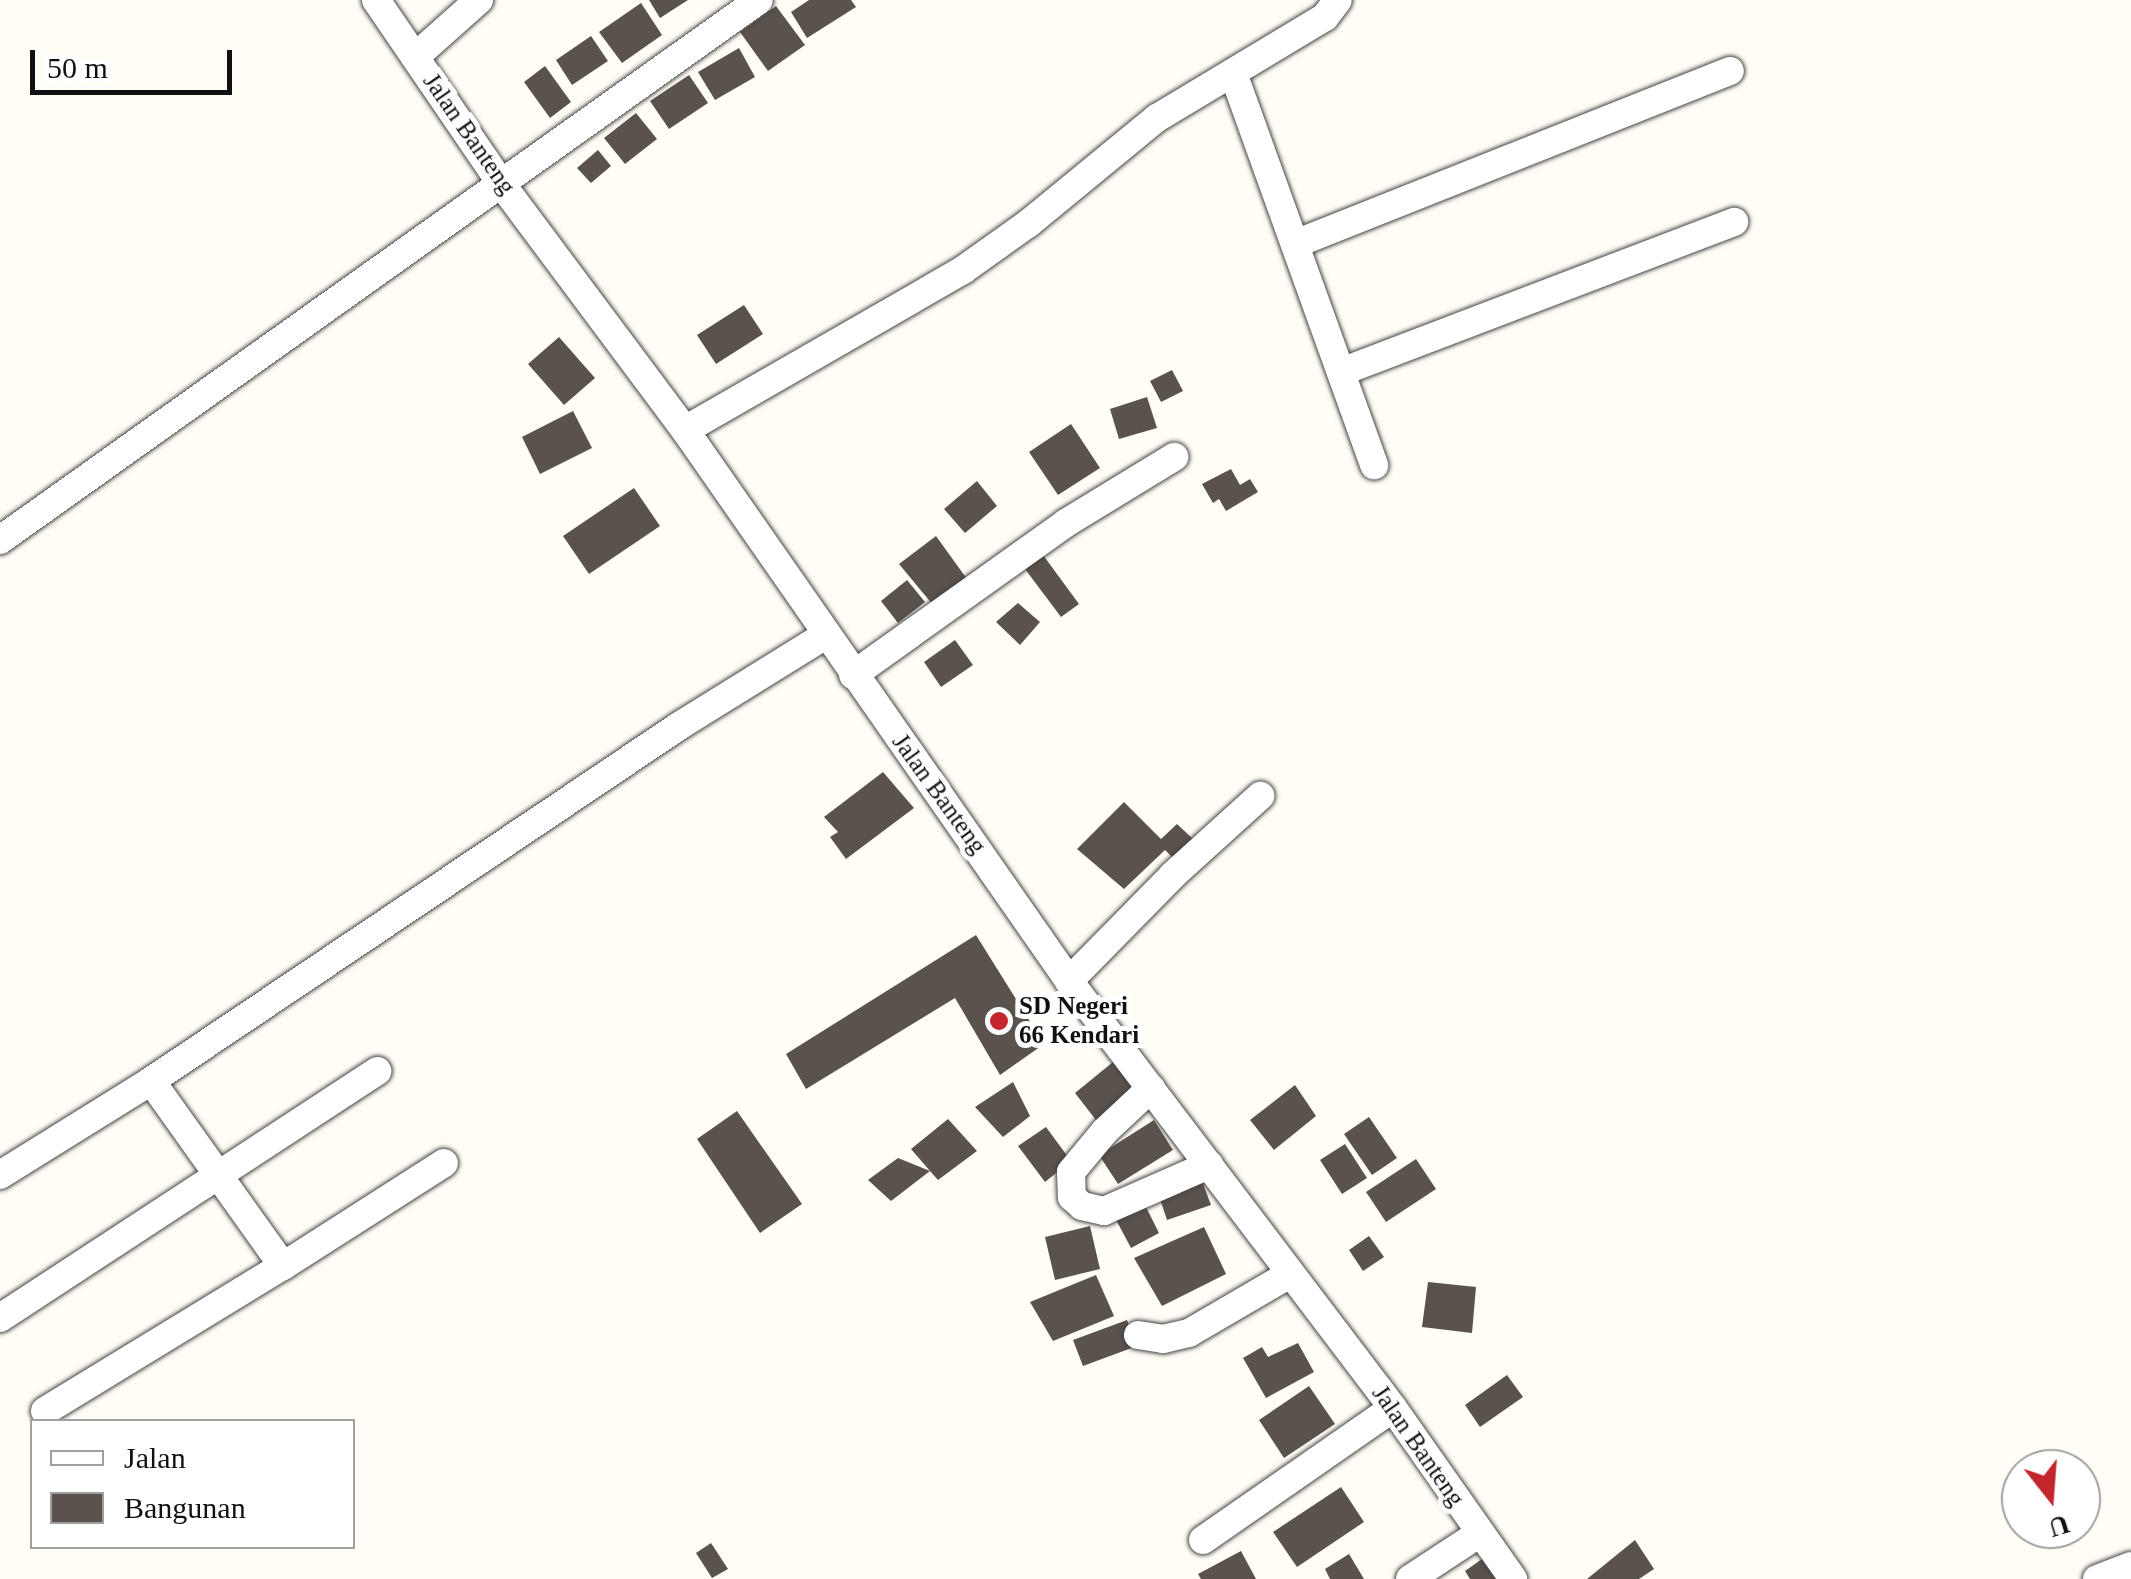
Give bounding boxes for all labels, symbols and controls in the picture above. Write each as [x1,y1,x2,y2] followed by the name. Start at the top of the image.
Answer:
[35,30,238,92] scale bar
[47,51,108,84] text: 50 m
[416,68,522,200] street label: Jalan Banteng
[885,728,993,860] street label: Jalan Banteng
[1019,992,1139,1051] place label: SD Negeri 66 Kendari
[988,1010,1010,1032] marker: SD Negeri 66 Kendari
[1365,1380,1471,1512] street label: Jalan Banteng
[30,1419,355,1549] legend
[124,1441,186,1474] text: Jalan
[2001,1449,2101,1549] north arrow
[124,1491,246,1524] text: Bangunan
[2045,1508,2074,1544] text: U

